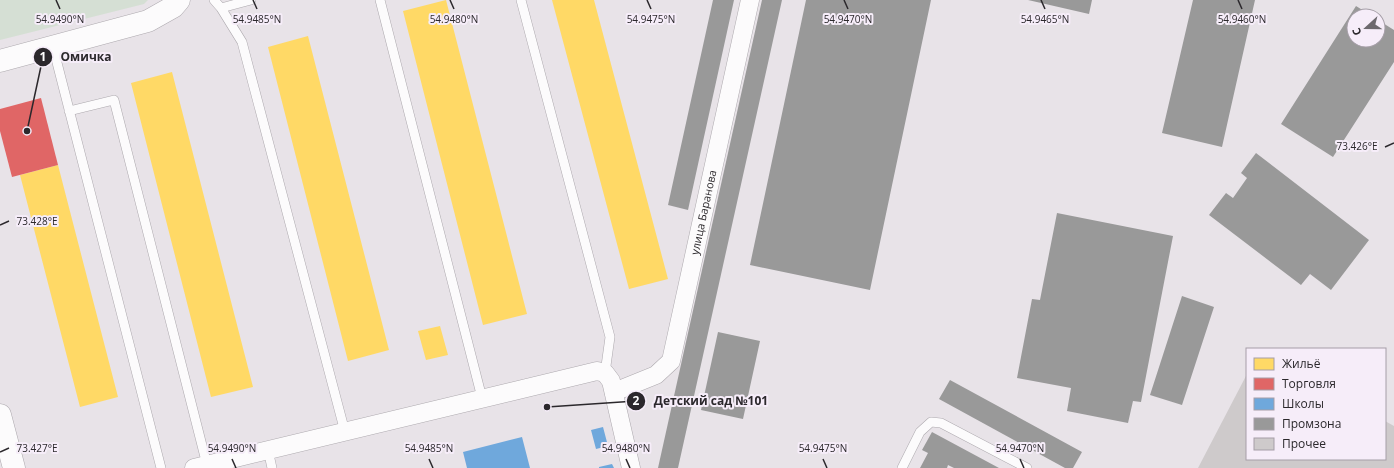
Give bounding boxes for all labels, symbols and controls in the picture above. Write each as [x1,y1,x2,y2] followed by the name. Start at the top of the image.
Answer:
[1346,8,1386,48] north arrow
[36,12,84,26] text: 54.9490°N
[233,12,281,26] text: 54.9485°N
[430,12,478,26] text: 54.9480°N
[627,12,675,26] text: 54.9475°N
[824,12,872,26] text: 54.9470°N
[1021,12,1069,26] text: 54.9465°N
[1218,12,1266,26] text: 54.9460°N
[1348,26,1364,38] text: С
[33,45,120,69] callout: Омичка
[40,48,46,65] text: 1
[61,48,111,65] text: Омичка
[1336,139,1378,153] text: 73.426°E
[686,168,720,256] street label: улица Баранова
[16,214,58,228] text: 73.428°E
[1246,348,1386,460] legend
[1282,355,1321,372] text: Жильё
[1282,375,1336,392] text: Торговля
[626,389,776,413] callout: Детский сад №101
[633,392,640,409] text: 2
[654,392,768,409] text: Детский сад №101
[1282,395,1324,412] text: Школы
[1282,415,1341,432] text: Промзона
[1282,435,1326,452] text: Прочее
[16,441,58,455] text: 73.427°E
[208,441,256,455] text: 54.9490°N
[405,441,453,455] text: 54.9485°N
[602,441,650,455] text: 54.9480°N
[799,441,847,455] text: 54.9475°N
[996,441,1044,455] text: 54.9470°N

